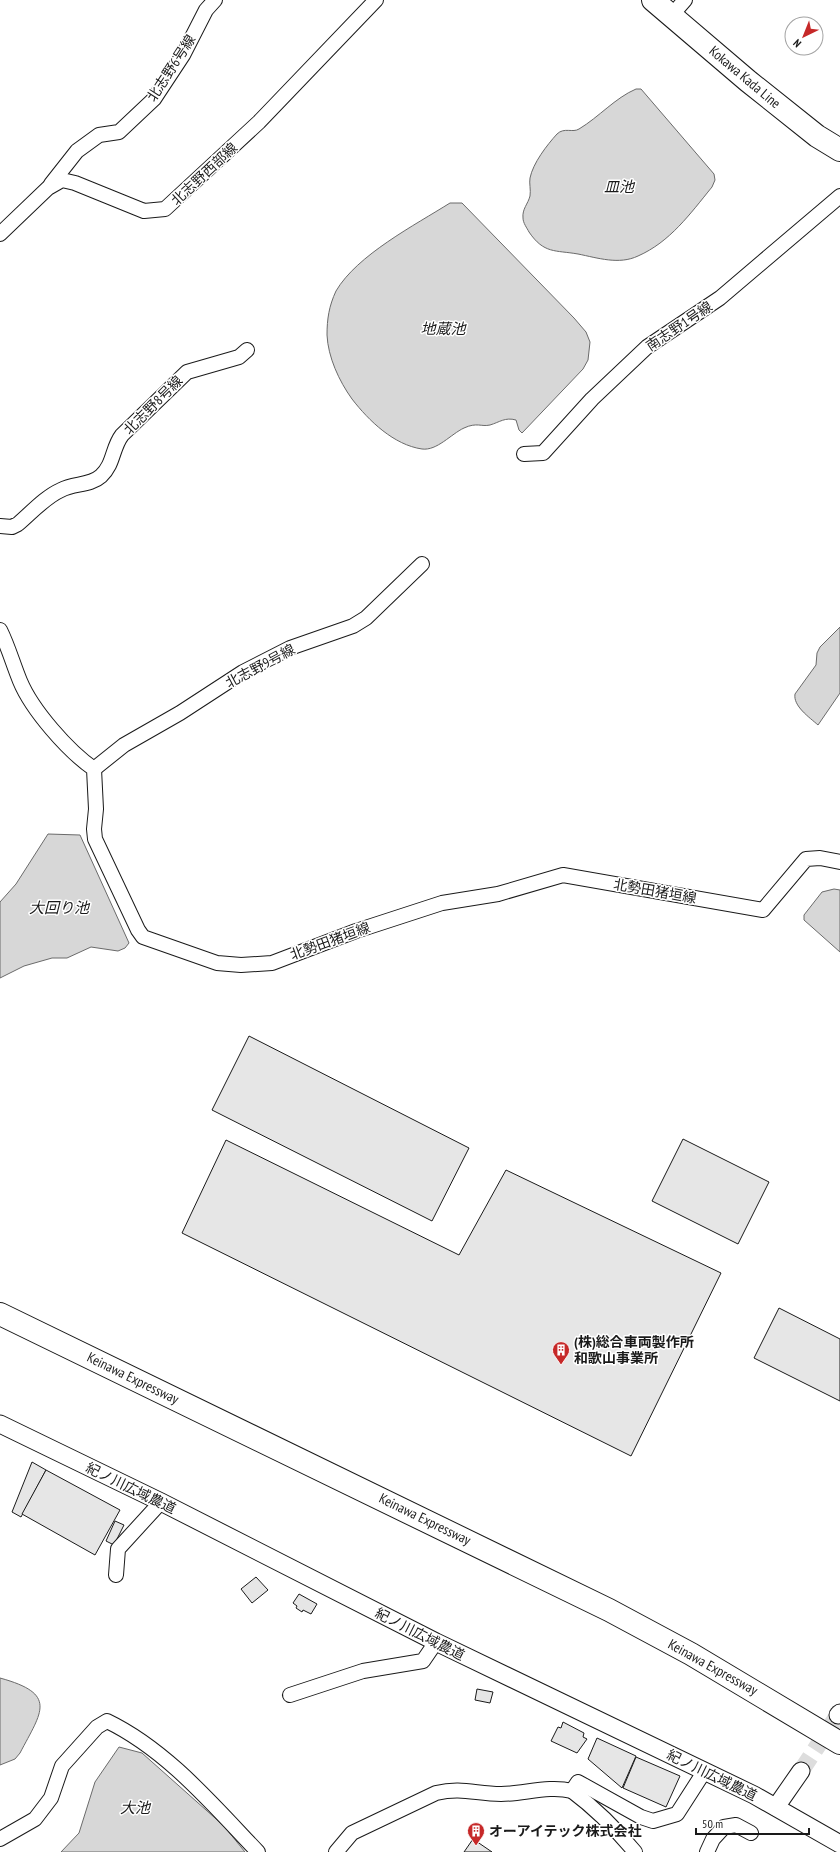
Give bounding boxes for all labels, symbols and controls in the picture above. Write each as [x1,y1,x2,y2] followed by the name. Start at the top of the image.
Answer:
[784,16,824,56] north arrow
[143,31,199,105] street label: 北志野6号線
[790,36,804,50] text: N
[706,42,785,112] street label: Kokawa Kada Line
[167,139,241,209] street label: 北志野西部線
[604,177,636,196] water label: 皿池
[642,297,716,355] street label: 南志野1号線
[420,319,467,338] water label: 地蔵池
[120,372,186,438] street label: 北志野8号線
[222,640,298,692] street label: 北志野9号線
[612,875,698,907] street label: 北勢田猪垣線
[29,898,91,917] water label: 大回り池
[287,918,373,964] street label: 北勢田猪垣線
[574,1333,694,1367] place label: (株)総合車両製作所 和歌山事業所
[551,1340,571,1365] building icon: (株)総合車両製作所 和歌山事業所
[84,1348,182,1408] street label: Keinawa Expressway
[83,1458,179,1518] street label: 紀ノ川広域農道
[376,1489,474,1549] street label: Keinawa Expressway
[372,1604,468,1664] street label: 紀ノ川広域農道
[665,1635,762,1699] street label: Keinawa Expressway
[664,1745,760,1805] street label: 紀ノ川広域農道
[120,1798,152,1817] water label: 大池
[696,1810,809,1836] scale bar
[702,1816,723,1831] text: 50 m
[466,1821,486,1846] building icon: オーアイテック株式会社
[489,1822,641,1840] place label: オーアイテック株式会社

